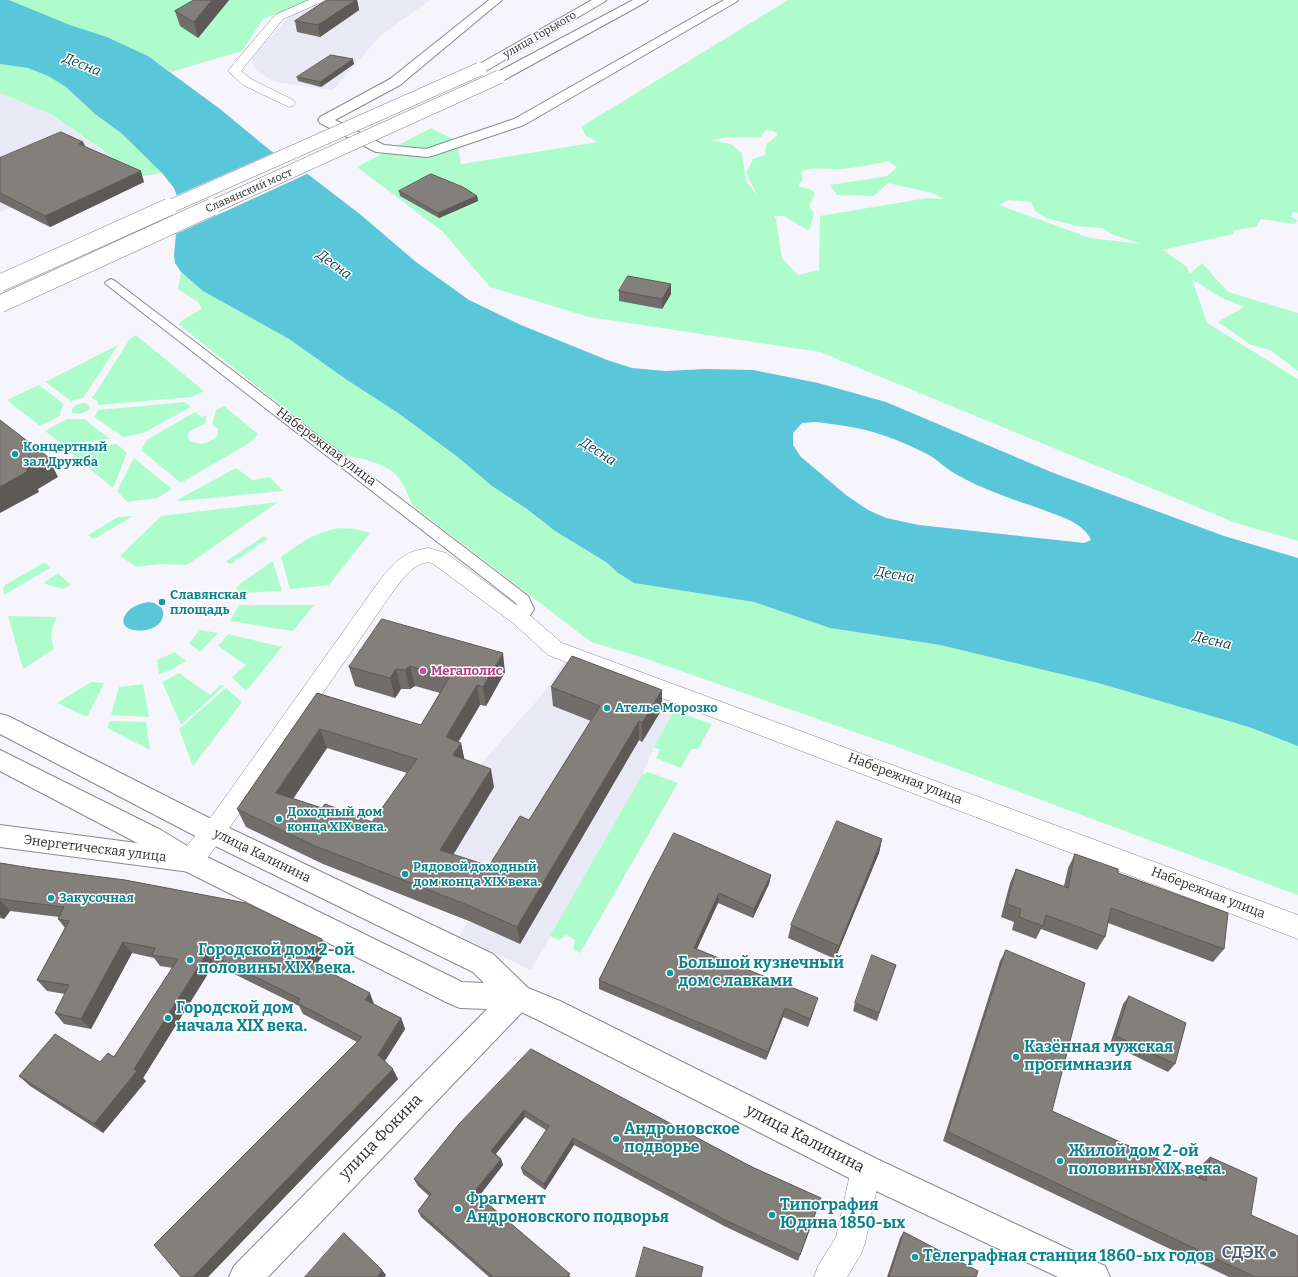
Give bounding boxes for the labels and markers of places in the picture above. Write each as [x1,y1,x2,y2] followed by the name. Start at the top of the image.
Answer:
[23,439,107,470] place label: Концертный зал Дружба
[10,449,20,459] marker: Концертный зал Дружба
[170,587,247,618] place label: Славянская площадь
[157,597,167,607] marker: Славянская площадь
[431,663,503,679] place label: Мегаполис
[418,666,428,676] marker: Мегаполис
[615,700,718,716] place label: Ателье Морозко
[602,703,612,713] marker: Ателье Морозко
[287,804,387,835] place label: Доходный дом конца XIX века.
[274,814,284,824] marker: Доходный дом конца XIX века.
[413,859,541,890] place label: Рядовой доходный дом конца XIX века.
[400,869,410,879] marker: Рядовой доходный дом конца XIX века.
[59,890,134,906] place label: Закусочная
[46,893,56,903] marker: Закусочная
[198,941,355,979] place label: Городской дом 2-ой половины XIX века.
[678,954,844,992] place label: Большой кузнечный дом с лавками
[185,955,195,965] marker: Городской дом 2-ой половины XIX века.
[665,968,675,978] marker: Большой кузнечный дом с лавками
[176,999,307,1037] place label: Городской дом начала XIX века.
[163,1013,173,1023] marker: Городской дом начала XIX века.
[1024,1038,1173,1076] place label: Казённая мужская прогимназия
[1011,1052,1021,1062] marker: Казённая мужская прогимназия
[624,1120,740,1158] place label: Андроновское подворье
[611,1134,621,1144] marker: Андроновское подворье
[1068,1142,1225,1180] place label: Жилой дом 2-ой половины XIX века.
[1055,1156,1065,1166] marker: Жилой дом 2-ой половины XIX века.
[466,1190,669,1228] place label: Фрагмент Андроновского подворья
[780,1196,905,1234] place label: Типография Юдина 1850-ых
[453,1204,463,1214] marker: Фрагмент Андроновского подворья
[767,1210,777,1220] marker: Типография Юдина 1850-ых
[1222,1244,1265,1264] place label: СДЭК
[923,1247,1214,1267] place label: Телеграфная станция 1860-ых годов
[1268,1249,1278,1259] marker: СДЭК
[910,1252,920,1262] marker: Телеграфная станция 1860-ых годов

